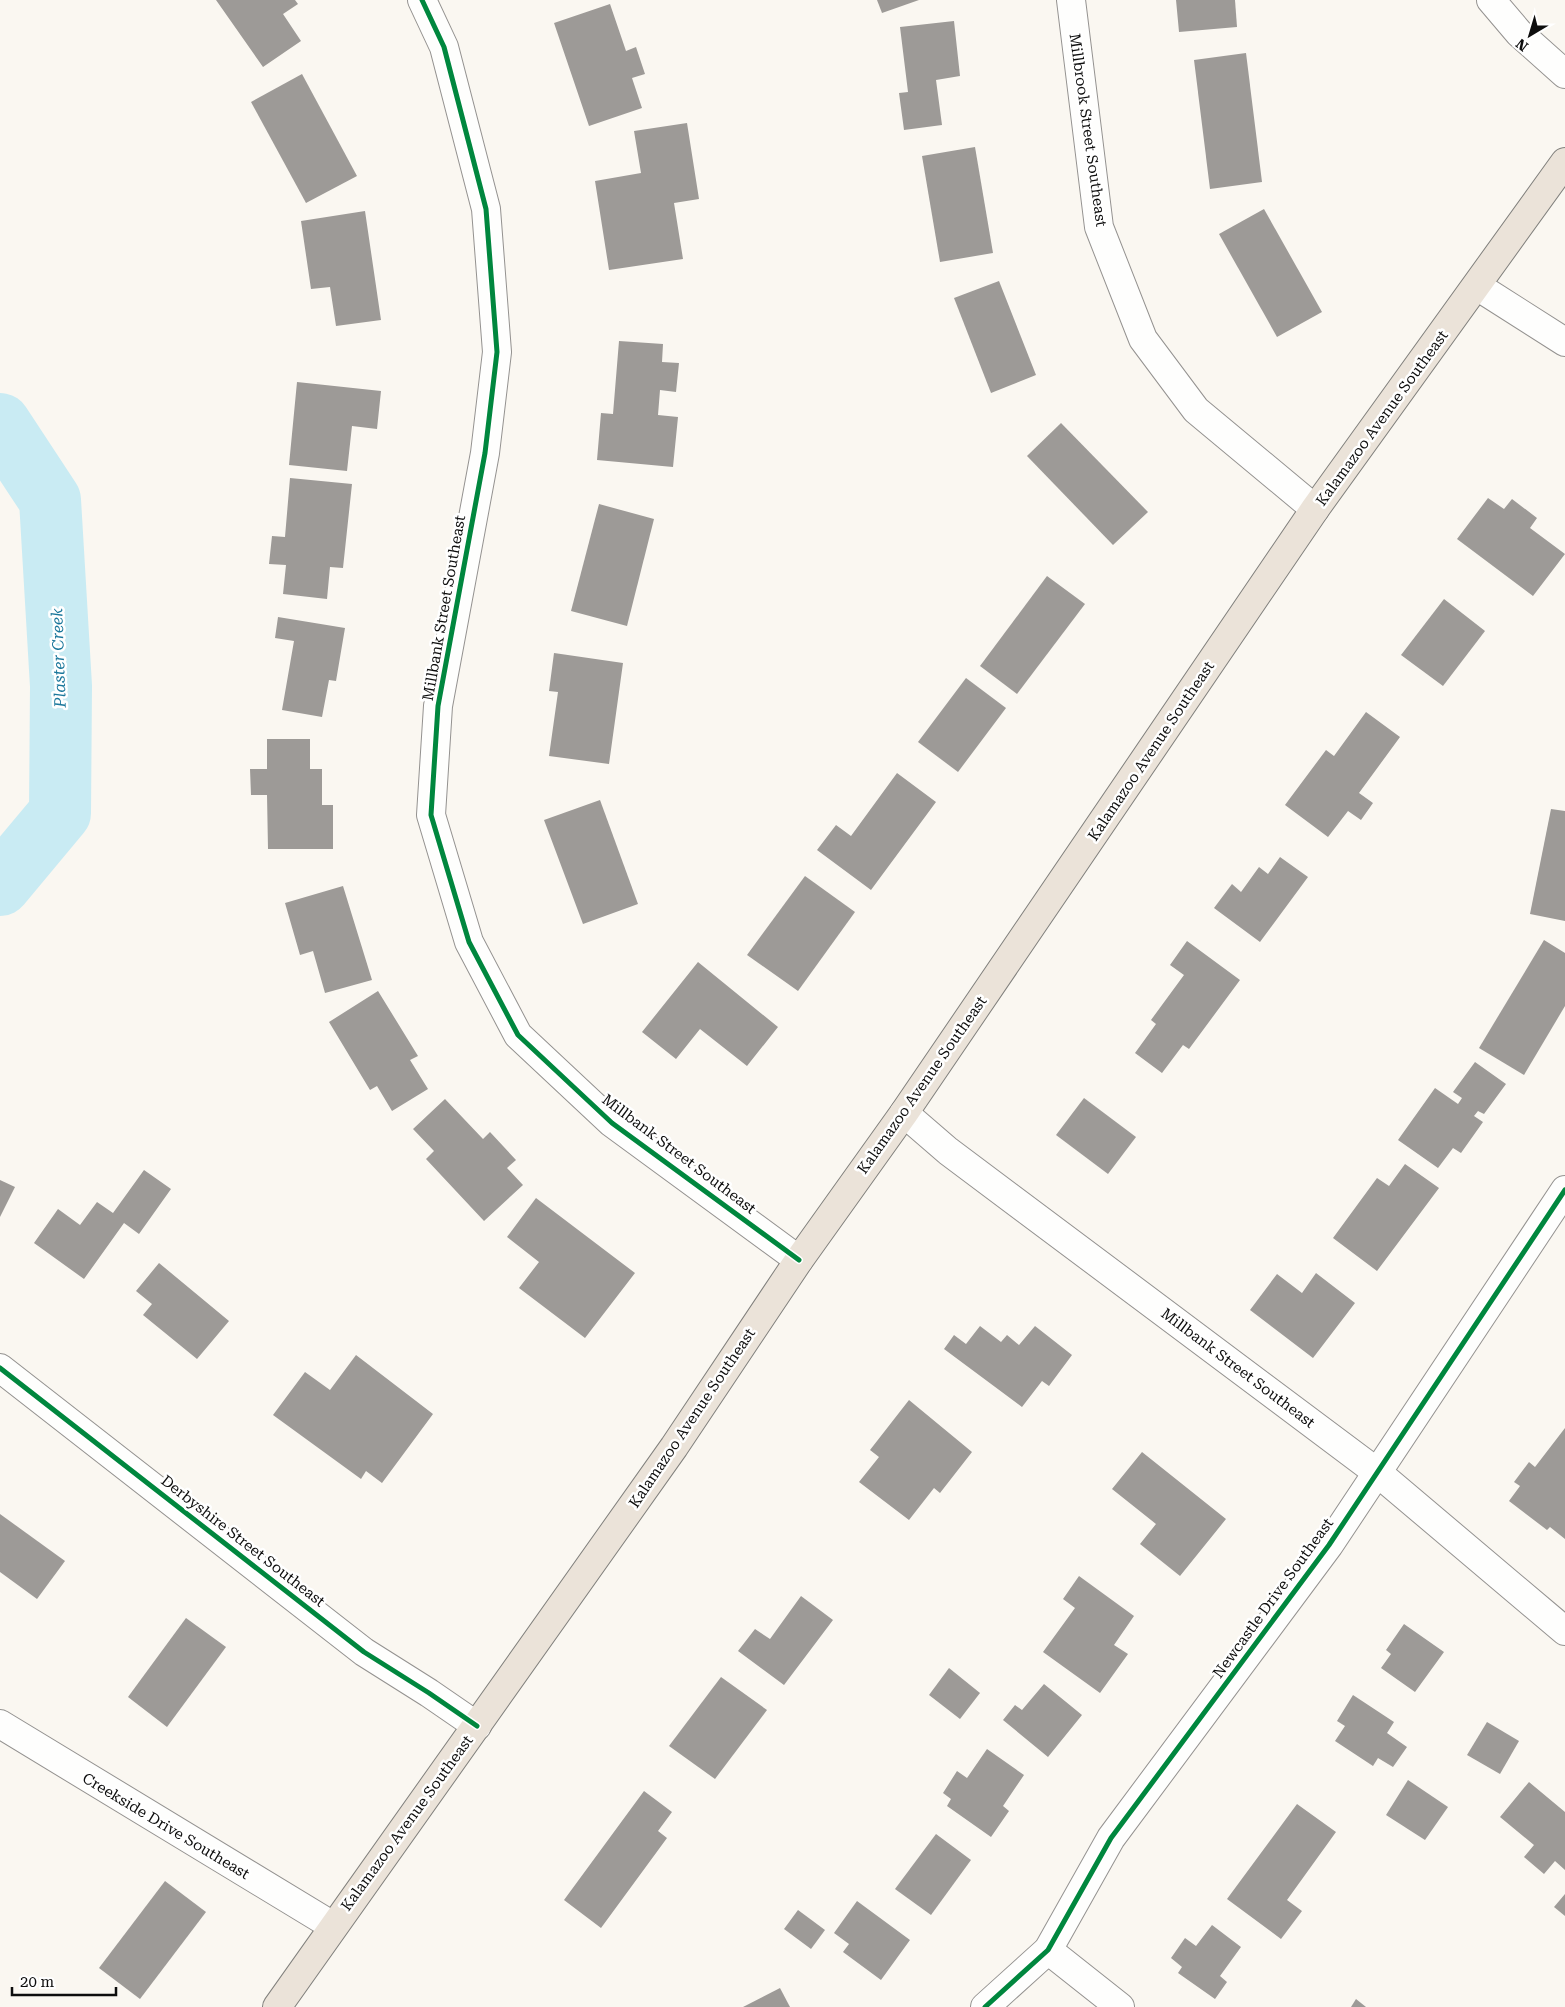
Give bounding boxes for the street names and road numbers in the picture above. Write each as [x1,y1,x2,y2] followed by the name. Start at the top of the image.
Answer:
[1066,32,1111,228] street label: Millbrook Street Southeast
[1312,326,1452,509] street label: Kalamazoo Avenue Southeast
[419,513,469,702] street label: Millbank Street Southeast
[1084,657,1218,844] street label: Kalamazoo Avenue Southeast
[854,992,991,1177] street label: Kalamazoo Avenue Southeast
[599,1090,760,1218] street label: Millbank Street Southeast
[1158,1304,1319,1432] street label: Millbank Street Southeast
[625,1324,759,1511] street label: Kalamazoo Avenue Southeast
[157,1471,329,1611] street label: Derbyshire Street Southeast
[1209,1514,1337,1681] street label: Newcastle Drive Southeast
[337,1731,477,1914] street label: Kalamazoo Avenue Southeast
[79,1769,253,1883] street label: Creekside Drive Southeast

